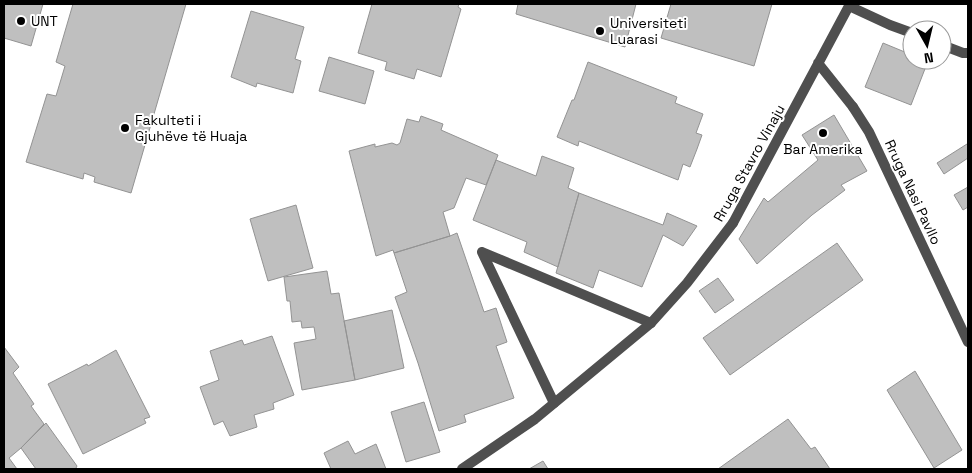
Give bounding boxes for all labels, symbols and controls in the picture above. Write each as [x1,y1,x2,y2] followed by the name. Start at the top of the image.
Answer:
[31,12,58,30] place label: UNT
[610,14,687,48] place label: Universiteti Luarasi
[15,15,27,27] marker: UNT
[902,20,952,70] north arrow
[594,25,606,37] marker: Universiteti Luarasi
[923,48,935,67] text: N
[709,101,789,225] street label: Rruga Stavro Vinaju
[135,111,247,145] place label: Fakulteti i Gjuhëve të Huaja
[119,122,131,134] marker: Fakulteti i Gjuhëve të Huaja
[817,127,829,139] marker: Bar Amerika
[881,137,945,247] street label: Rruga Nasi Pavllo
[783,140,863,158] place label: Bar Amerika

